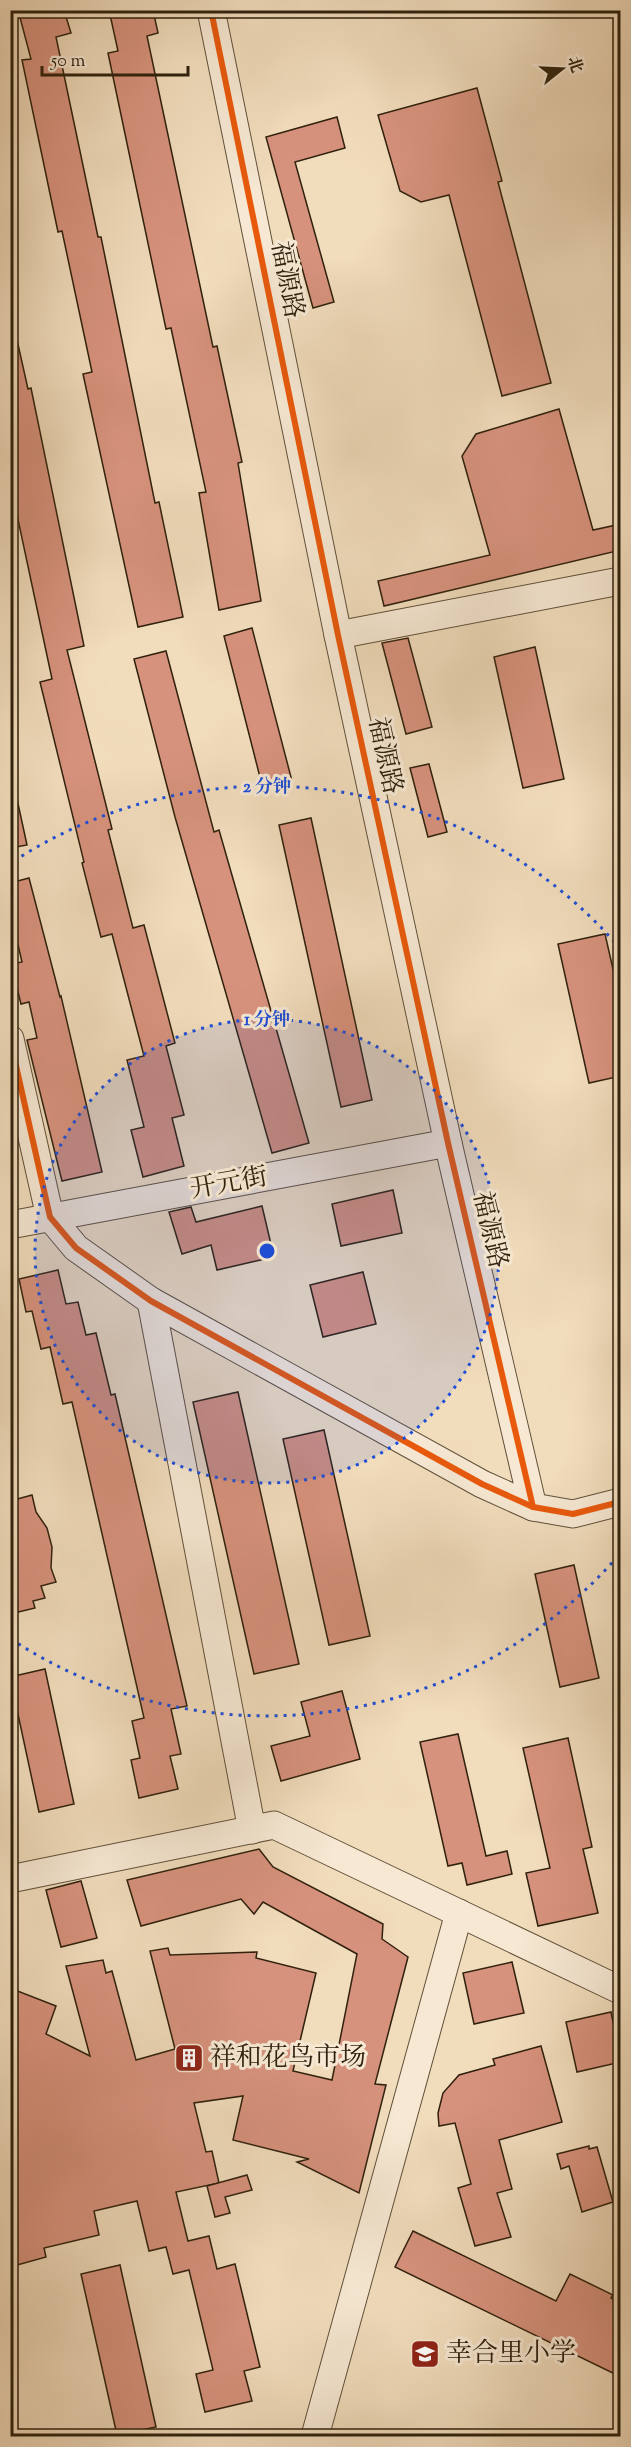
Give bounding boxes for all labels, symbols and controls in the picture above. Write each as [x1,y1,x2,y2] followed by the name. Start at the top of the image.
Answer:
[42,39,188,77] scale bar
[532,39,592,99] north arrow
[50,49,86,75] text: 50 m
[560,54,587,76] text: 北
[260,238,312,322] street label: 福源路
[358,714,410,798] street label: 福源路
[243,775,291,801] text: 2 分钟
[244,1008,290,1034] text: 1 分钟
[187,1159,271,1209] street label: 开元街
[462,1188,516,1272] street label: 福源路
[257,1241,277,1261] centre of rings
[210,2040,366,2077] place label: 祥和花鸟市场
[173,2042,205,2074] building icon: 祥和花鸟市场
[446,2336,576,2373] place label: 幸合里小学
[409,2338,441,2370] school or university icon: 幸合里小学

